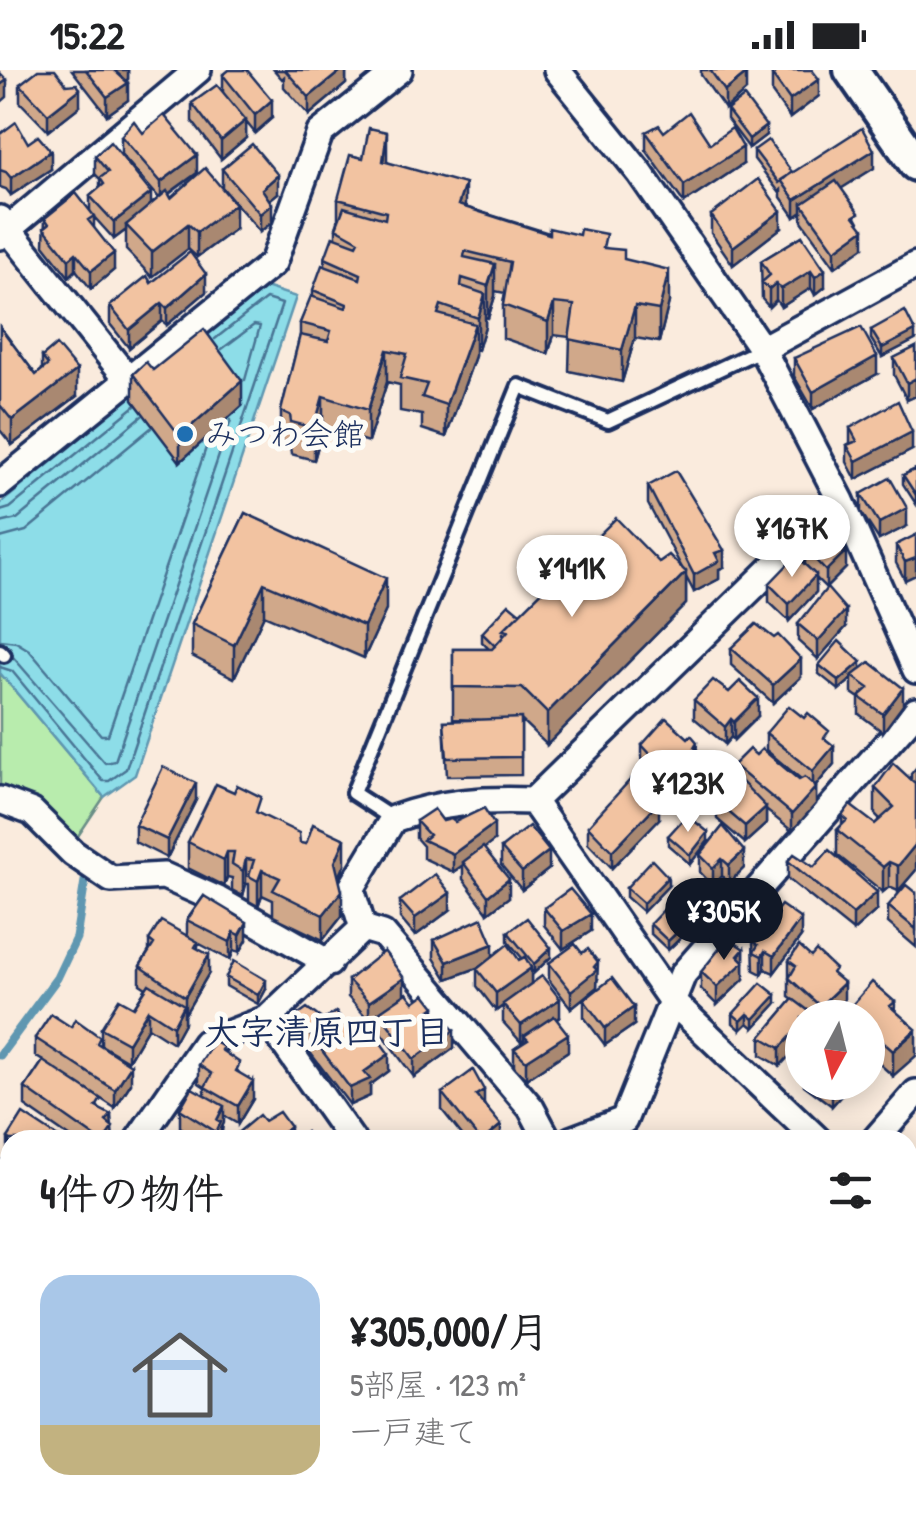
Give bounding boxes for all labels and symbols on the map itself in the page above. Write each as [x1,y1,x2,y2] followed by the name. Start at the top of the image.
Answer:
[205,412,365,455] place label: みつわ会館
[174,423,196,445] marker: みつわ会館
[722,495,862,580] pin: ¥167K
[502,535,642,620] pin: ¥141K
[618,750,758,835] pin: ¥123K
[654,878,794,963] pin: ¥305K
[785,1000,885,1100] north arrow
[204,1008,450,1055] district label: 大字清原四丁目

